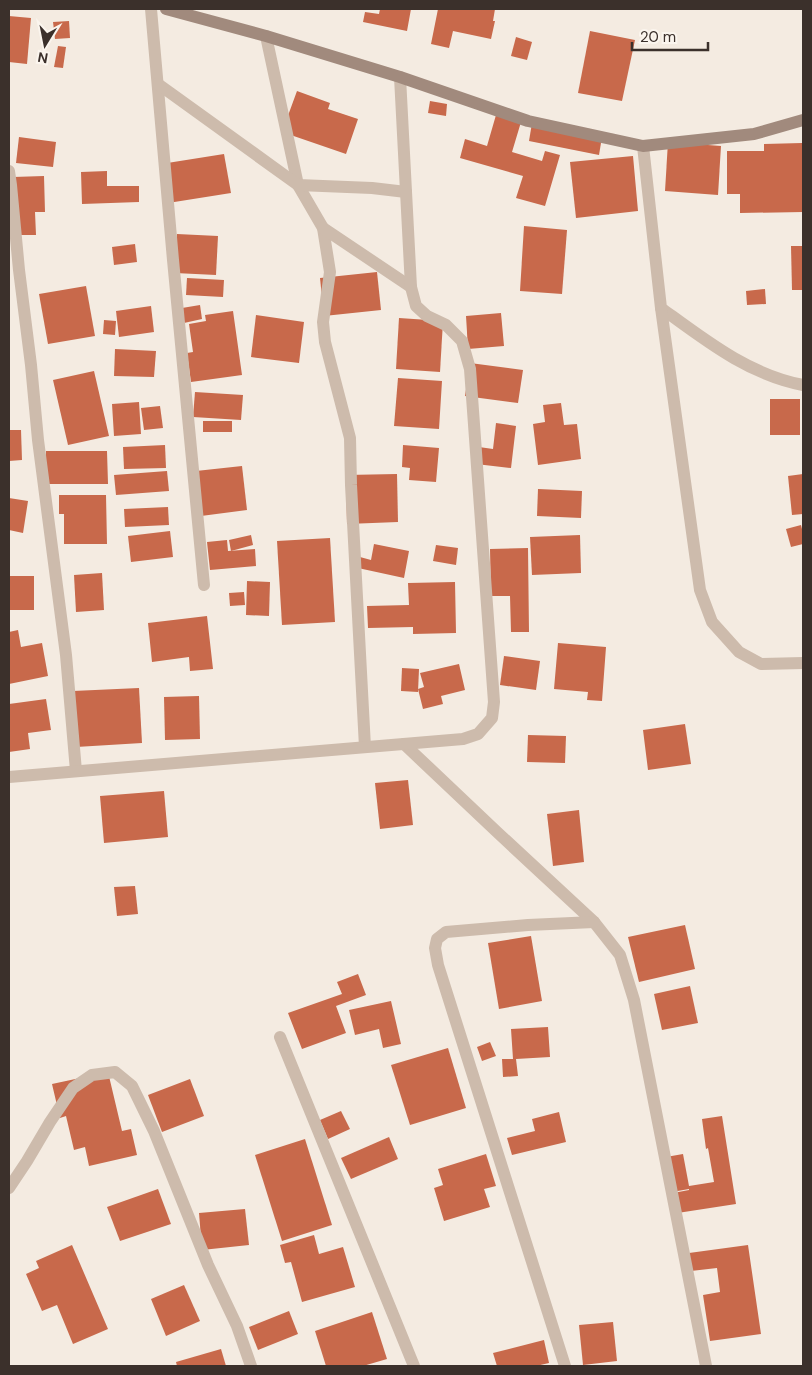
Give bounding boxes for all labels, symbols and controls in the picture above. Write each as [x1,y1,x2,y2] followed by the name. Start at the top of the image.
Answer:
[20,20,70,70] north arrow
[632,20,708,52] scale bar
[640,27,676,47] text: 20 m
[36,48,49,68] text: N

